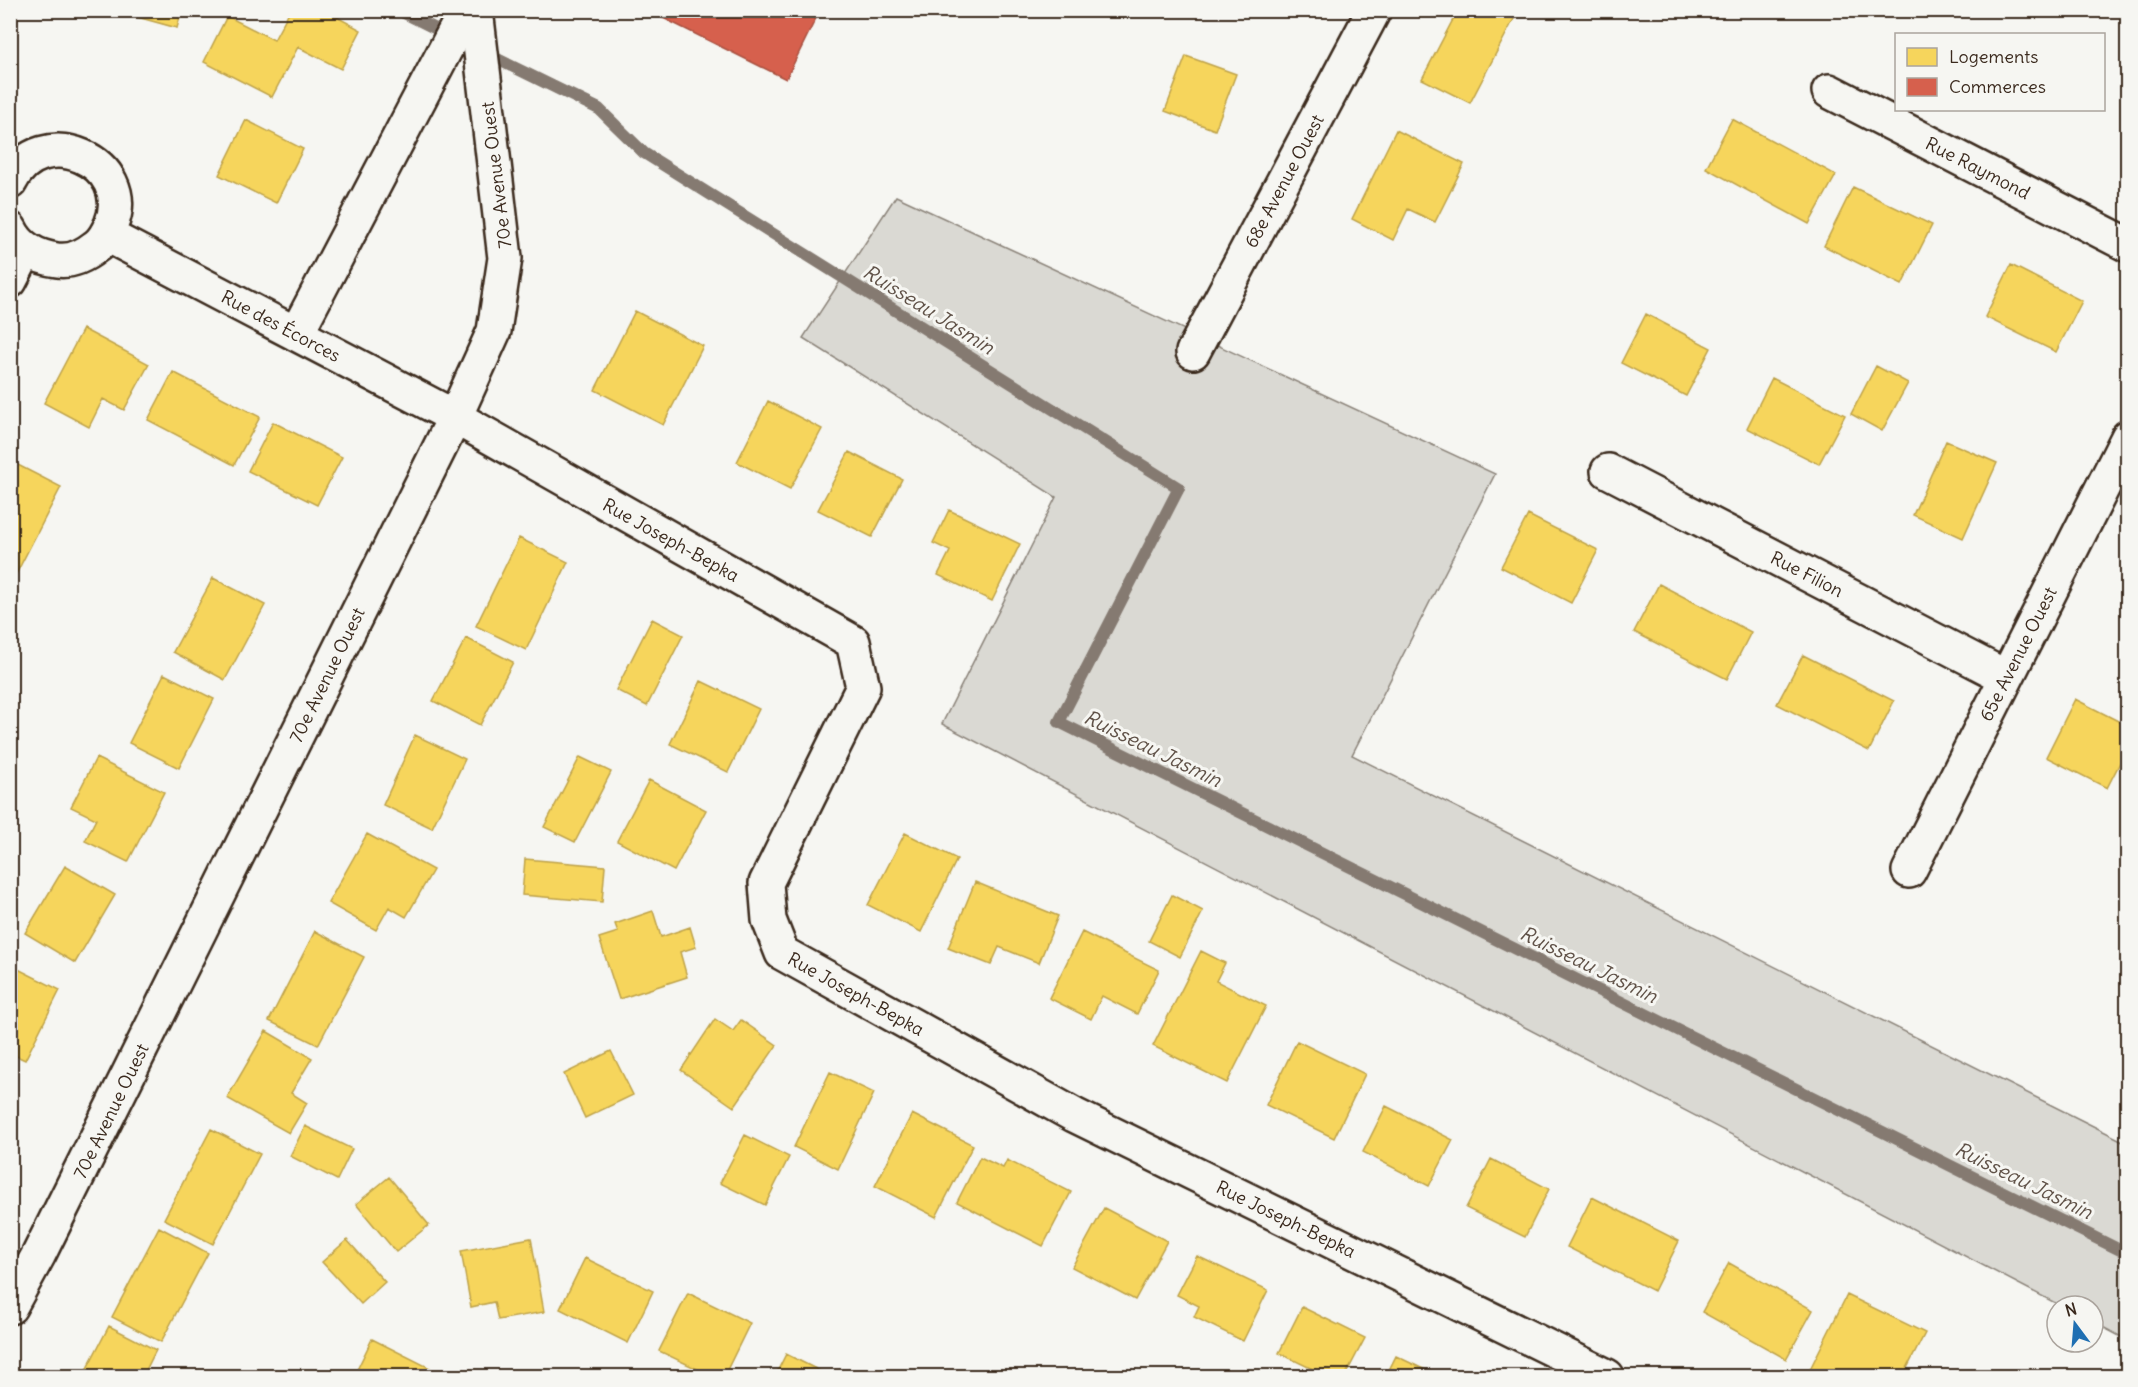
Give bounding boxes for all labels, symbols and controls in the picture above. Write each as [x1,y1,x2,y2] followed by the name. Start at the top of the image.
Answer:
[1895,33,2105,111] legend
[1949,45,2038,68] text: Logements
[1949,75,2046,98] text: Commerces
[476,100,516,250] street label: 70e Avenue Ouest
[1239,110,1329,252] street label: 68e Avenue Ouest
[1922,132,2035,204] street label: Rue Raymond
[859,259,999,359] water label: Ruisseau Jasmin
[217,285,345,367] street label: Rue des Écorces
[599,493,743,587] street label: Rue Joseph-Bepka
[1767,546,1847,602] street label: Rue Filion
[1974,583,2062,725] street label: 65e Avenue Ouest
[284,604,370,746] street label: 70e Avenue Ouest
[1080,704,1226,792] water label: Ruisseau Jasmin
[1516,920,1662,1008] water label: Ruisseau Jasmin
[784,947,928,1041] street label: Rue Joseph-Bepka
[68,1040,154,1182] street label: 70e Avenue Ouest
[1951,1136,2097,1224] water label: Ruisseau Jasmin
[1213,1175,1359,1263] street label: Rue Joseph-Bepka
[2045,1294,2105,1354] north arrow
[2063,1298,2079,1321] text: N

